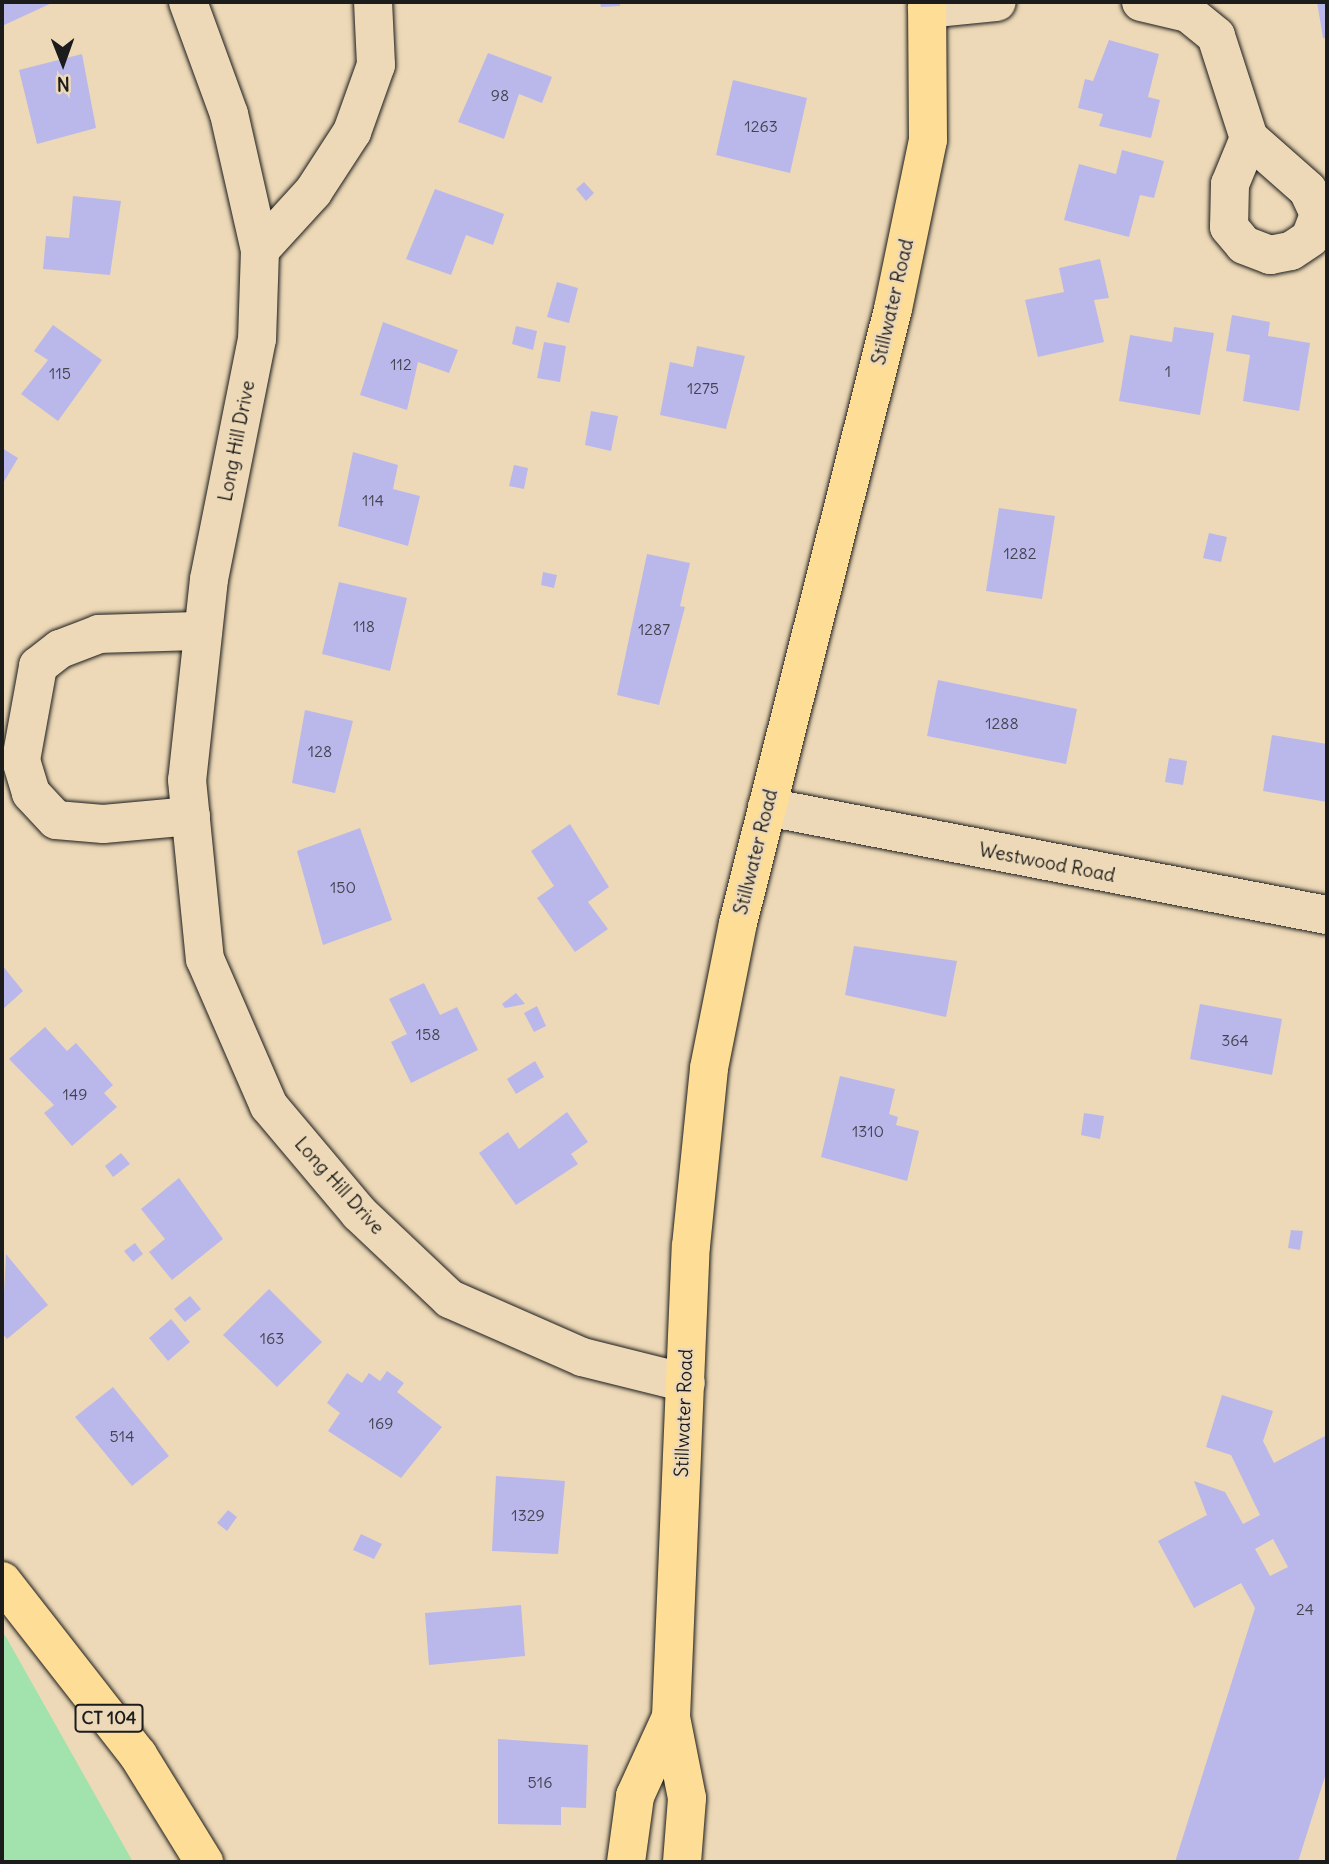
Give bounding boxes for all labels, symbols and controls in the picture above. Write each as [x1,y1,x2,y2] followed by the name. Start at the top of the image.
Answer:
[28,28,98,98] north arrow
[57,72,70,96] text: N
[491,85,509,105] house number: 98
[744,116,778,136] house number: 1263
[867,237,919,367] street label: Stillwater Road
[390,354,412,374] house number: 112
[1165,361,1171,381] house number: 1
[49,363,71,383] house number: 115
[687,378,719,398] house number: 1275
[214,379,260,503] street label: Long Hill Drive
[362,490,384,510] house number: 114
[1003,543,1037,563] house number: 1282
[353,616,375,636] house number: 118
[638,619,670,639] house number: 1287
[985,713,1019,733] house number: 1288
[308,741,332,761] house number: 128
[729,787,783,917] street label: Stillwater Road
[977,839,1117,887] street label: Westwood Road
[330,877,356,897] house number: 150
[416,1024,440,1044] house number: 158
[1221,1030,1249,1050] house number: 364
[63,1084,87,1104] house number: 149
[852,1121,884,1141] house number: 1310
[289,1133,389,1239] street label: Long Hill Drive
[260,1328,284,1348] house number: 163
[670,1348,698,1478] street label: Stillwater Road
[369,1413,393,1433] house number: 169
[110,1426,134,1446] house number: 514
[511,1505,545,1525] house number: 1329
[1296,1599,1314,1619] house number: 24
[74,1703,144,1732] road number: CT 104
[528,1772,552,1792] house number: 516

